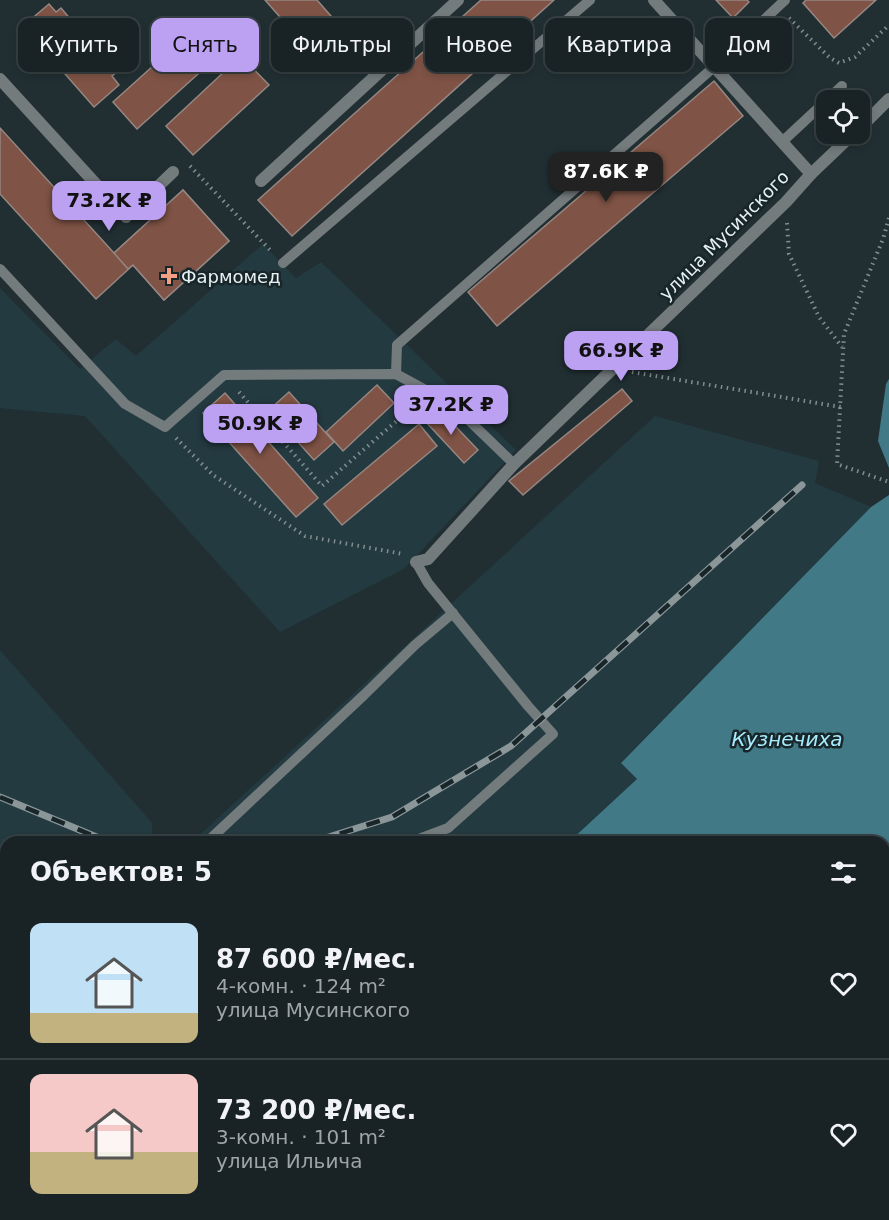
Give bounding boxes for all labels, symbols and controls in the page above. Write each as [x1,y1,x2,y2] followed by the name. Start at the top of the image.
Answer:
[18,18,139,72] chip: Купить
[151,18,259,72] chip: Снять
[271,18,413,72] chip: Фильтры
[425,18,533,72] chip: Новое
[545,18,693,72] chip: Квартира
[705,18,792,72] chip: Дом
[816,90,870,144] map controls
[816,90,870,144] button: locate
[551,152,661,203] pin: 87.6K ₽
[563,159,649,183] text: 87.6K ₽
[655,166,793,304] street label: улица Мусинского
[54,181,164,232] pin: 73.2K ₽
[66,188,152,212] text: 73.2K ₽
[181,266,281,287] place label: Фармомед
[162,269,176,283] marker: Фармомед
[566,331,676,382] pin: 66.9K ₽
[578,338,664,362] text: 66.9K ₽
[396,385,506,436] pin: 37.2K ₽
[408,392,494,416] text: 37.2K ₽
[205,404,315,455] pin: 50.9K ₽
[217,411,303,435] text: 50.9K ₽
[732,727,842,751] water label: Кузнечиха
[827,856,860,889] icon: filters
[30,857,212,887] text: Объектов: 5
[216,944,416,974] text: 87 600 ₽/мес.
[78,947,150,1019] icon: home
[827,967,860,1000] icon: heart
[216,974,386,998] text: 4-комн. · 124 m²
[216,998,410,1022] text: улица Мусинского
[216,1095,416,1125] text: 73 200 ₽/мес.
[78,1098,150,1170] icon: home
[827,1118,860,1151] icon: heart
[216,1125,386,1149] text: 3-комн. · 101 m²
[216,1149,362,1173] text: улица Ильича

